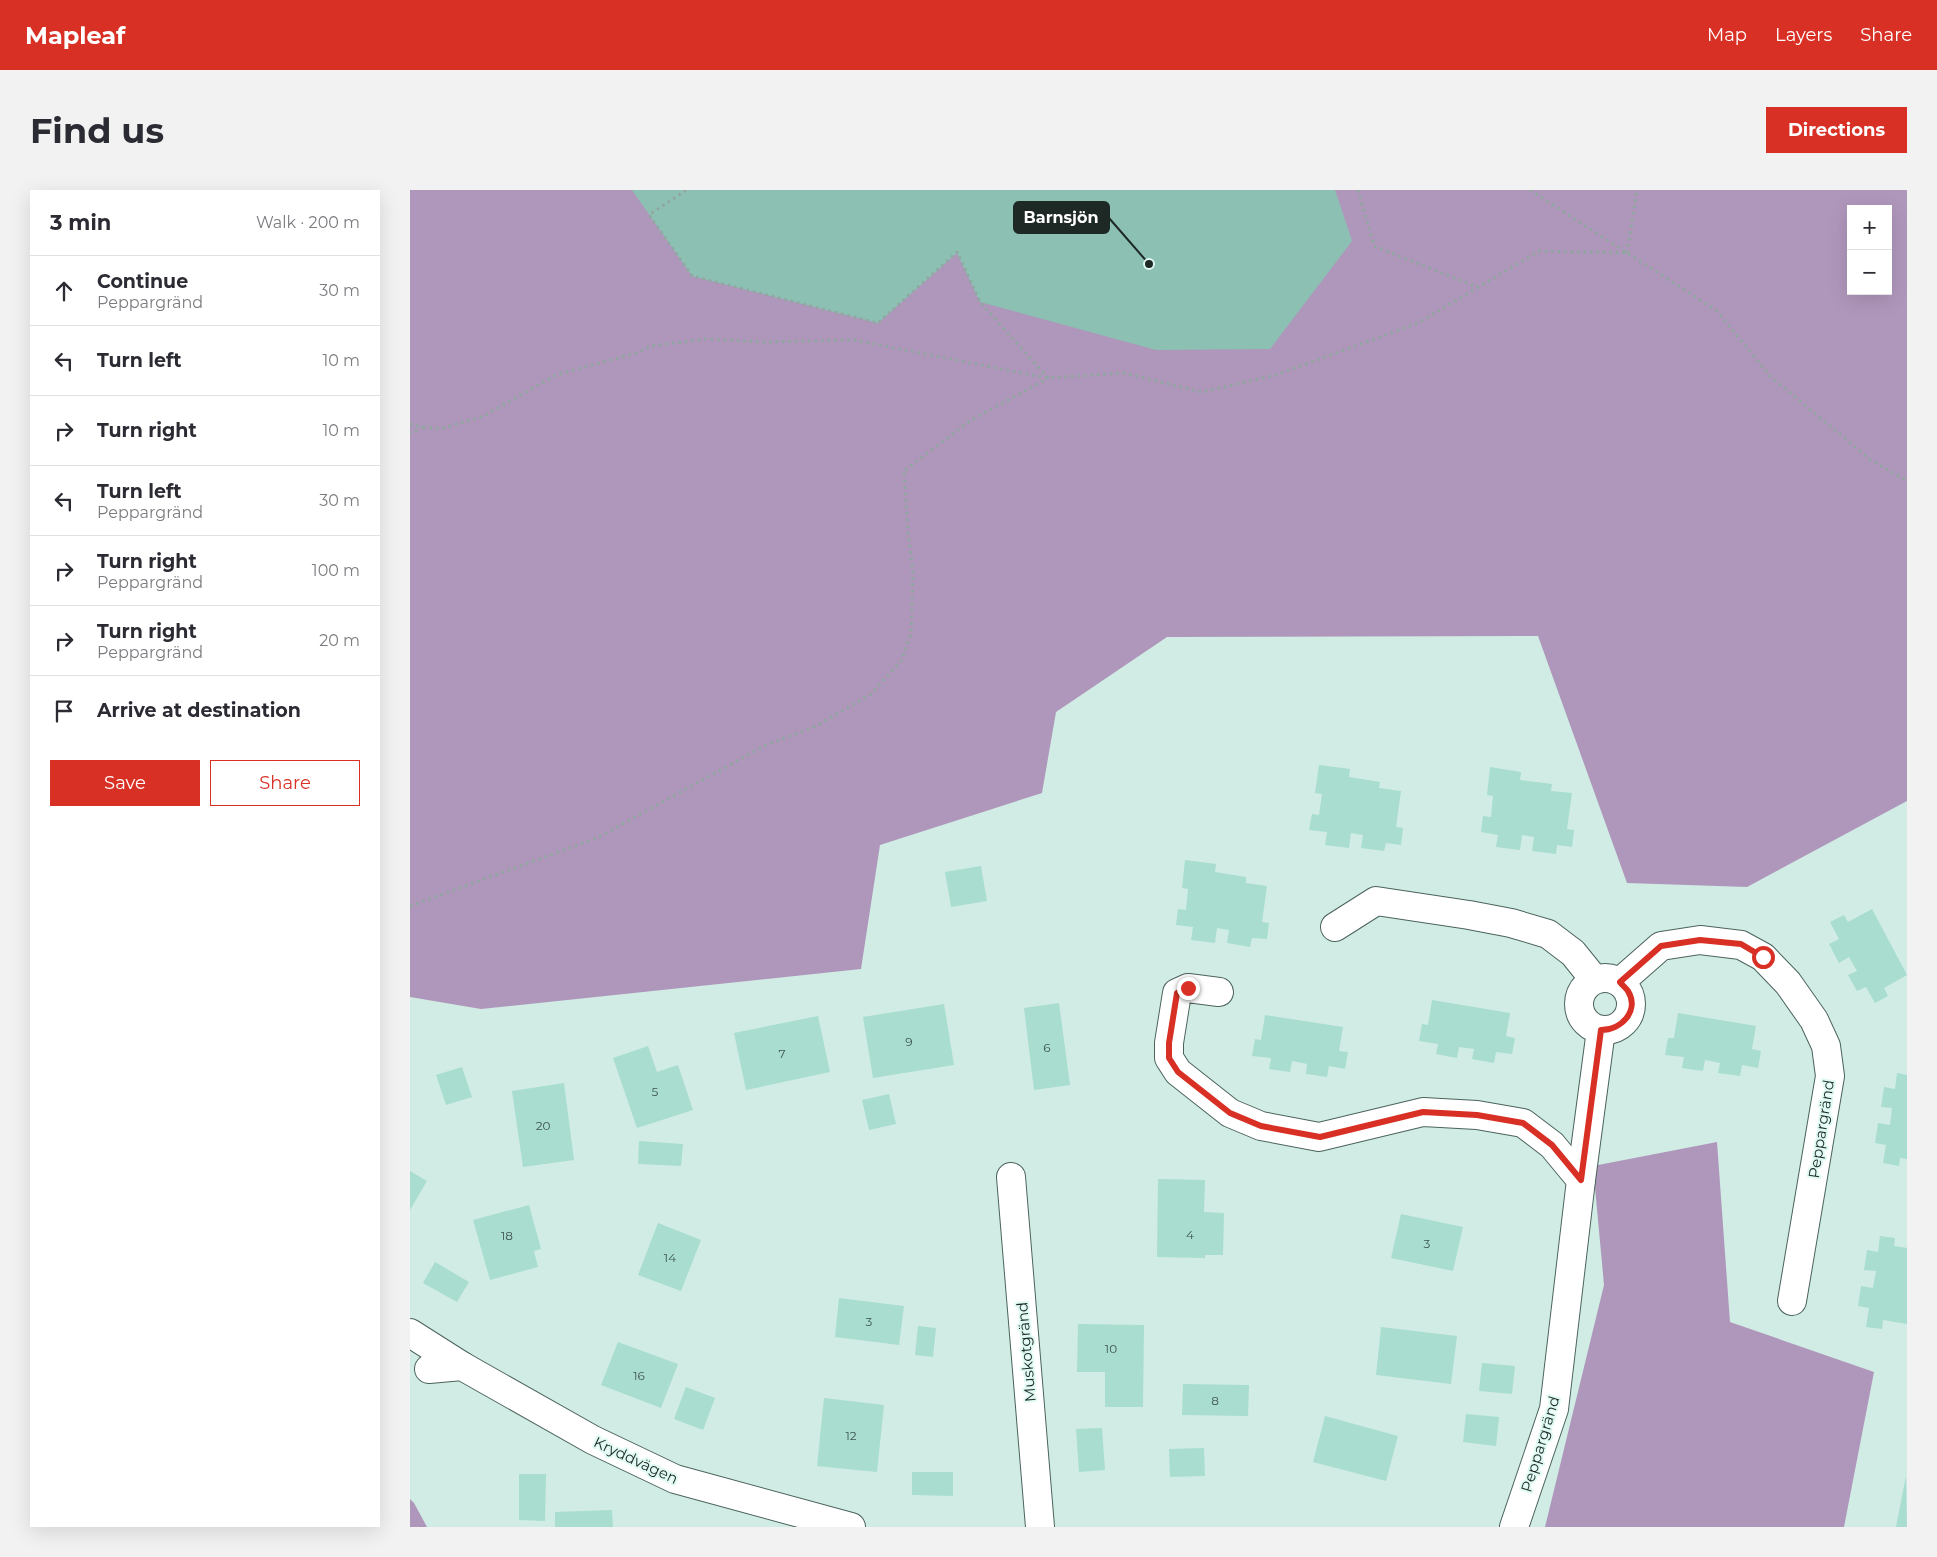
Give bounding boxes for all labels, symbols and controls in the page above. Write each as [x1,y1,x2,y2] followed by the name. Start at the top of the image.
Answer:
[25,21,125,50] text: Mapleaf
[1707,24,1747,46] text: Map
[1775,24,1832,46] text: Layers
[1860,24,1912,46] text: Share
[1766,107,1907,153] button: Directions
[30,109,164,152] text: Find us
[1014,202,1109,233] callout: Barnsjön
[1847,205,1892,295] map controls
[1847,205,1892,250] button: +
[1024,208,1098,227] text: Barnsjön
[50,210,111,235] text: 3 min
[256,213,360,232] text: Walk · 200 m
[1847,250,1892,295] button: −
[97,270,188,293] text: Continue
[50,277,78,305] icon: ahead
[319,281,360,300] text: 30 m
[97,293,203,312] text: Peppargränd
[50,347,78,375] icon: left
[97,349,182,372] text: Turn left
[322,351,360,370] text: 10 m
[50,417,78,445] icon: right
[97,419,197,442] text: Turn right
[322,421,360,440] text: 10 m
[97,480,182,503] text: Turn left
[50,487,78,515] icon: left
[319,491,360,510] text: 30 m
[97,503,203,522] text: Peppargränd
[97,550,197,573] text: Turn right
[50,557,78,585] icon: right
[312,561,360,580] text: 100 m
[97,573,203,592] text: Peppargränd
[97,620,197,643] text: Turn right
[50,627,78,655] icon: right
[319,631,360,650] text: 20 m
[97,643,203,662] text: Peppargränd
[50,697,78,725] icon: arrive
[97,699,301,722] text: Arrive at destination
[50,760,200,806] button: Save
[210,760,360,806] button: Share
[1752,946,1775,969] route start
[1177,977,1200,1000] route end
[905,1034,913,1049] house number: 9
[1043,1040,1051,1055] house number: 6
[778,1046,786,1061] house number: 7
[1804,1078,1838,1180] street label: Peppargränd
[652,1084,659,1099] house number: 5
[536,1118,550,1133] house number: 20
[1186,1227,1194,1242] house number: 4
[501,1228,513,1243] house number: 18
[1424,1236,1431,1251] house number: 3
[664,1250,676,1265] house number: 14
[1012,1301,1040,1403] street label: Muskotgränd
[866,1314,873,1329] house number: 3
[1105,1341,1117,1356] house number: 10
[633,1368,645,1383] house number: 16
[1211,1393,1219,1408] house number: 8
[1516,1394,1564,1494] street label: Peppargränd
[845,1428,857,1443] house number: 12
[591,1432,681,1488] street label: Kryddvägen

